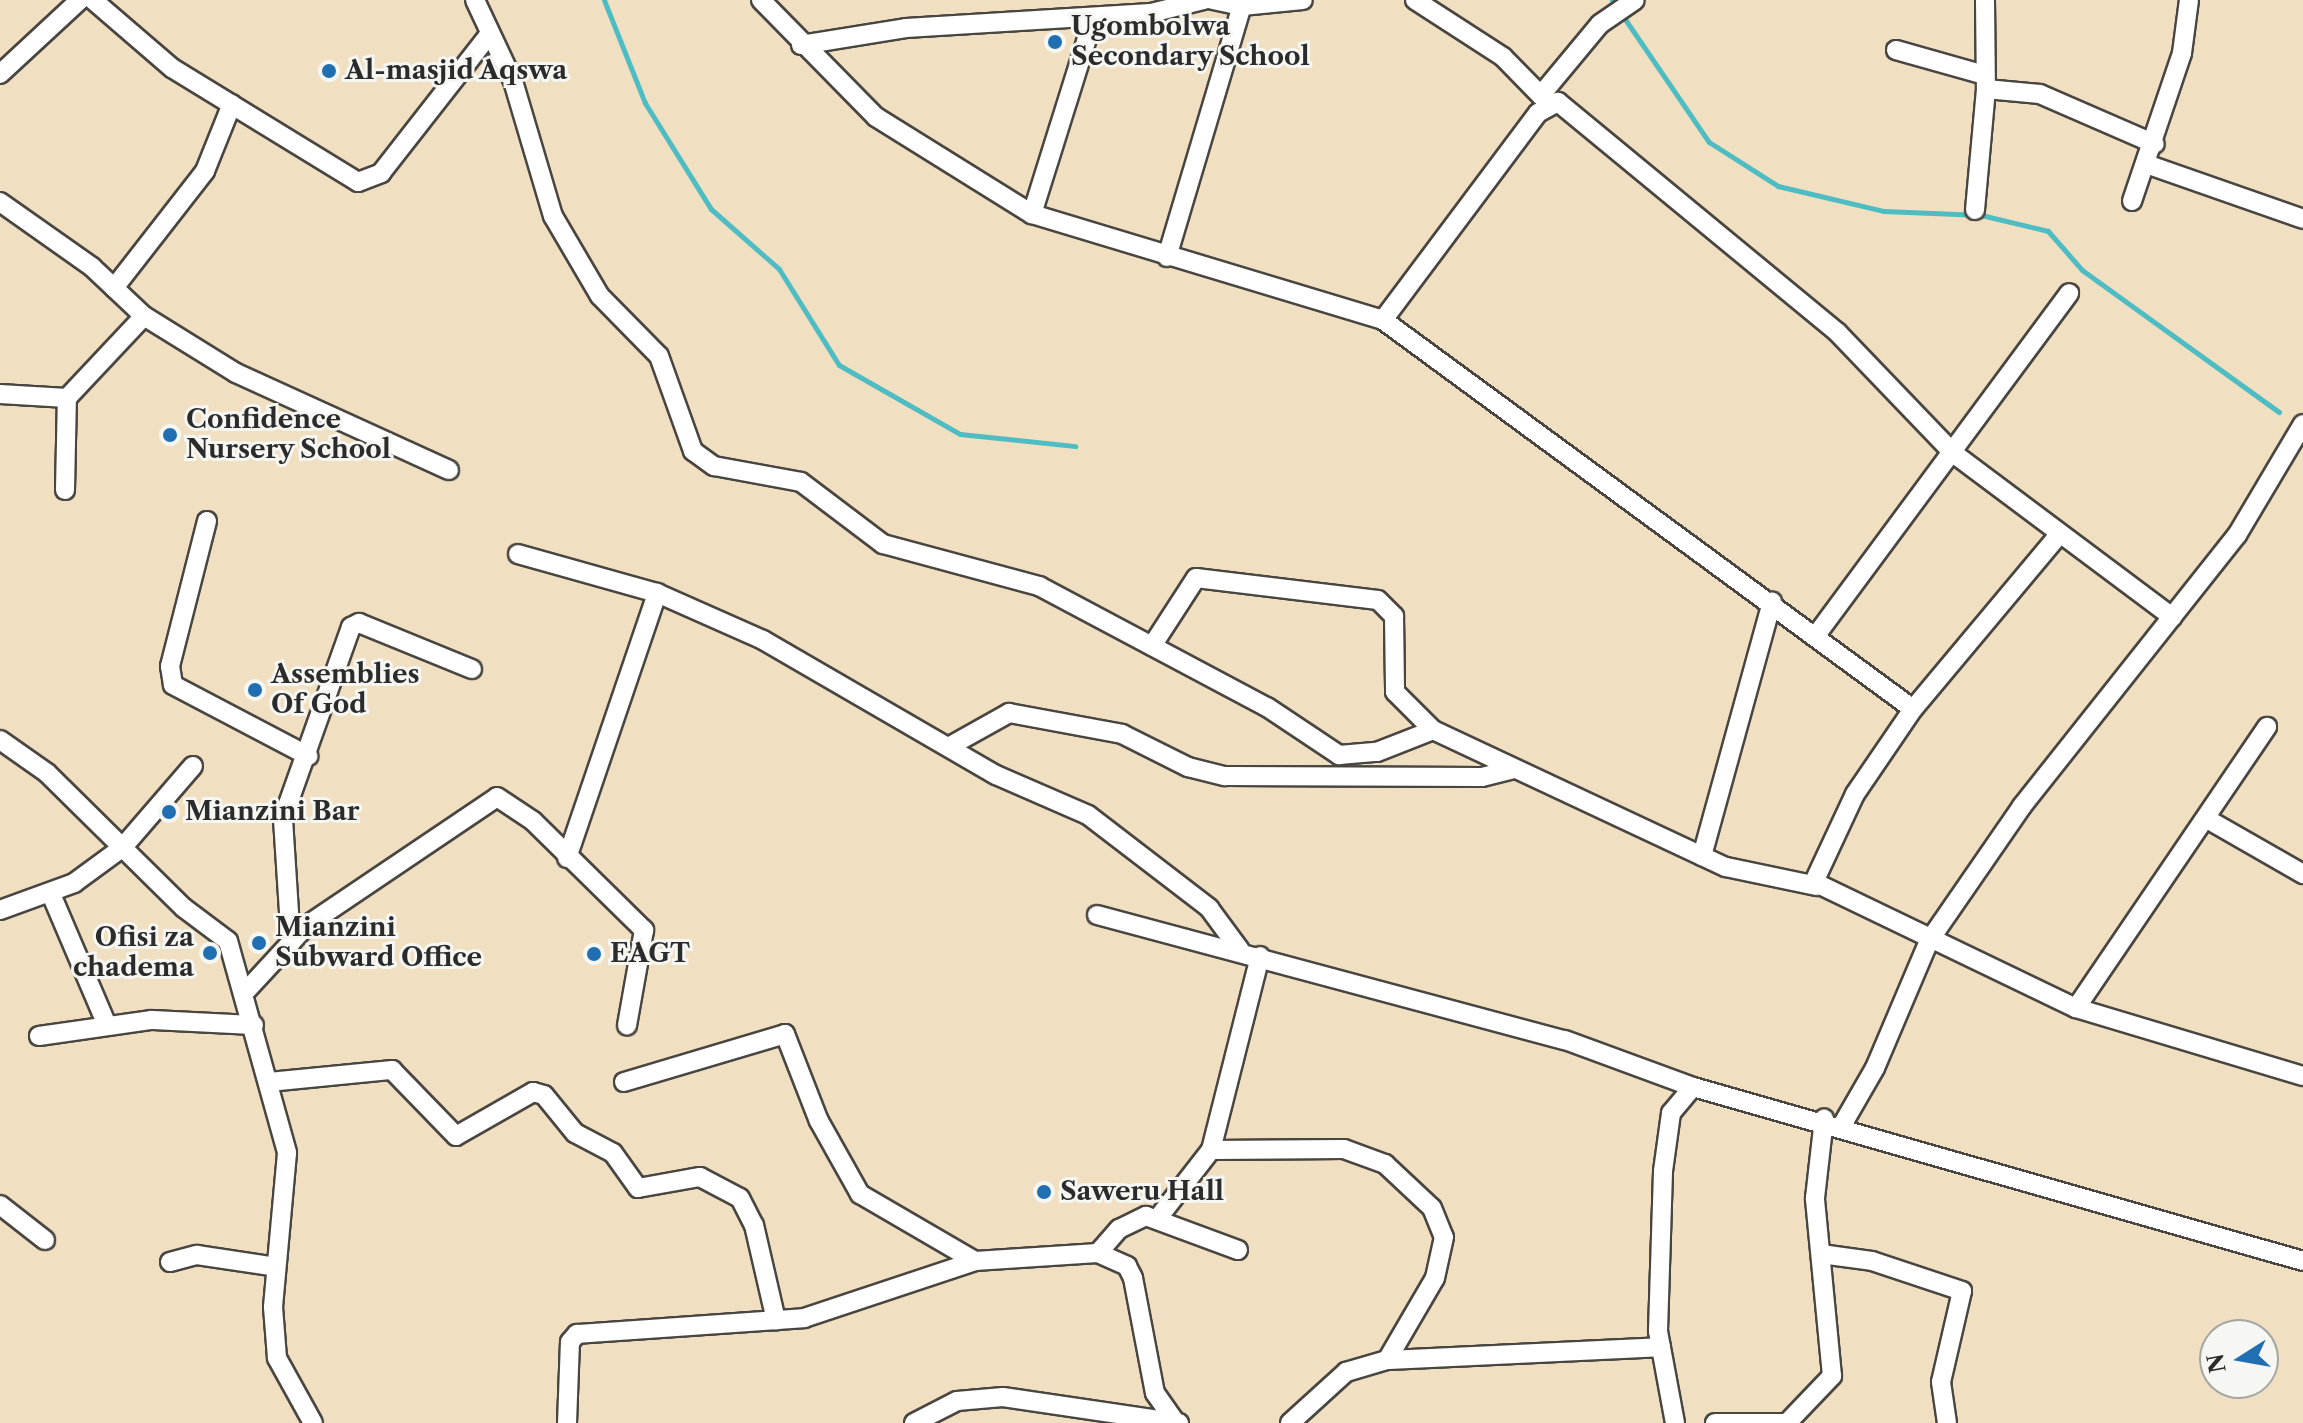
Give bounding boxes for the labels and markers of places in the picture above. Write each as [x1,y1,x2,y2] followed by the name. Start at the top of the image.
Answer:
[1071,11,1310,72] place label: Ugombolwa Secondary School
[1046,33,1064,51] marker: Ugombolwa Secondary School
[345,55,568,87] place label: Al-masjid Aqswa
[320,62,338,80] marker: Al-masjid Aqswa
[186,404,392,466] place label: Confidence Nursery School
[161,426,179,444] marker: Confidence Nursery School
[271,659,420,720] place label: Assemblies Of God
[246,681,264,699] marker: Assemblies Of God
[185,796,359,828] place label: Mianzini Bar
[160,803,178,821] marker: Mianzini Bar
[275,912,482,974] place label: Mianzini Subward Office
[73,922,194,984] place label: Ofisi za chadema
[250,934,268,952] marker: Mianzini Subward Office
[610,938,690,970] place label: EAGT
[201,944,219,962] marker: Ofisi za chadema
[585,945,603,963] marker: EAGT
[1060,1176,1224,1208] place label: Saweru Hall
[1035,1183,1053,1201] marker: Saweru Hall

